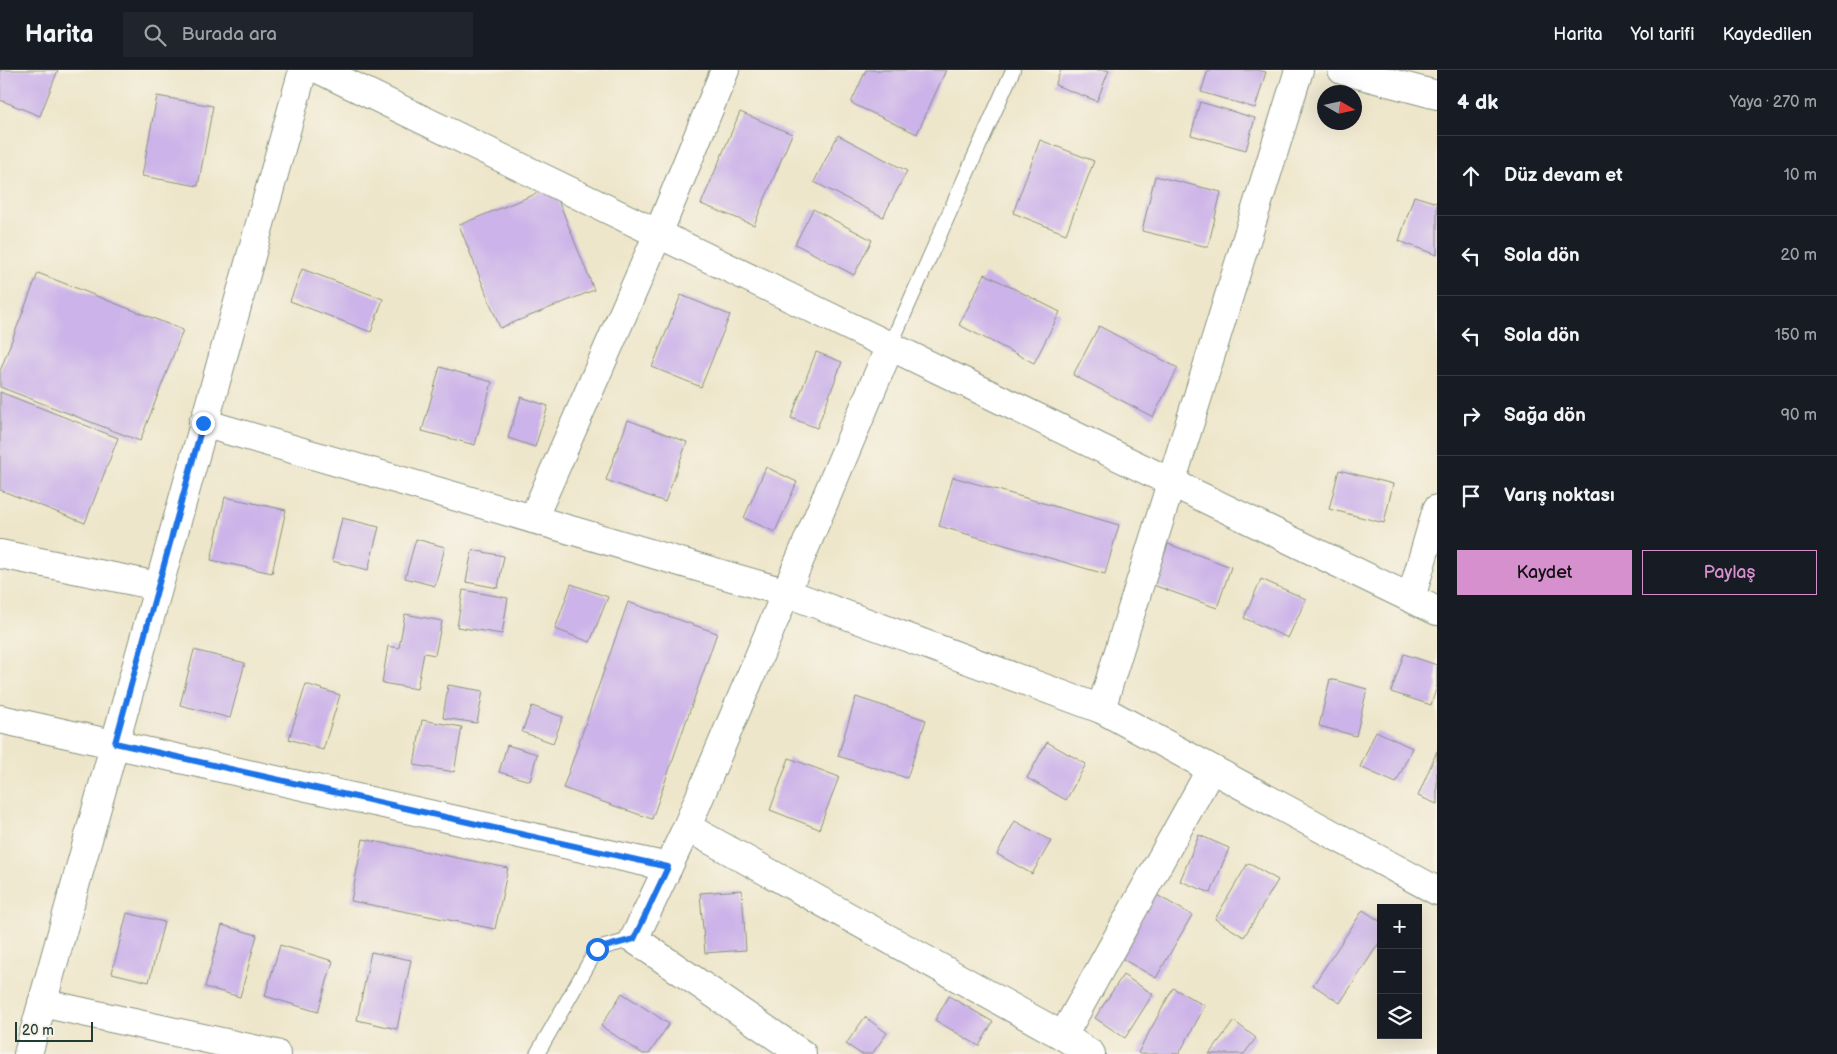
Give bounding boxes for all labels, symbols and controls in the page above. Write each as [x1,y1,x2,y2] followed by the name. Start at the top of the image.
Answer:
[123,12,473,57] search box
[25,20,93,49] text: Harita
[141,21,169,49] icon: search
[181,23,277,46] text: Burada ara
[1553,24,1603,45] text: Harita
[1631,24,1694,45] text: Yol tarifi
[1722,24,1812,45] text: Kaydedilen
[1317,85,1362,130] north arrow
[1457,90,1498,115] text: 4 dk
[1729,93,1817,112] text: Yaya · 270 m
[1457,162,1485,190] icon: ahead
[1504,164,1623,187] text: Düz devam et
[1784,166,1817,185] text: 10 m
[1457,242,1485,270] icon: left
[1504,244,1580,267] text: Sola dön
[1781,246,1817,265] text: 20 m
[1457,322,1485,350] icon: left
[1504,324,1580,347] text: Sola dön
[1775,326,1817,345] text: 150 m
[1457,402,1485,430] icon: right
[1504,404,1586,427] text: Sağa dön
[1781,406,1817,425] text: 90 m
[192,412,215,435] route end
[1457,482,1485,510] icon: arrive
[1504,484,1615,507] text: Varış noktası
[1457,550,1632,595] button: Kaydet
[1642,550,1817,595] button: Paylaş
[1377,904,1422,1039] map controls
[1377,904,1422,949] button: +
[586,938,609,961] route start
[1377,949,1422,994] button: −
[1377,994,1422,1039] button: layers
[15,1019,92,1042] scale bar
[22,1022,54,1039] text: 20 m

